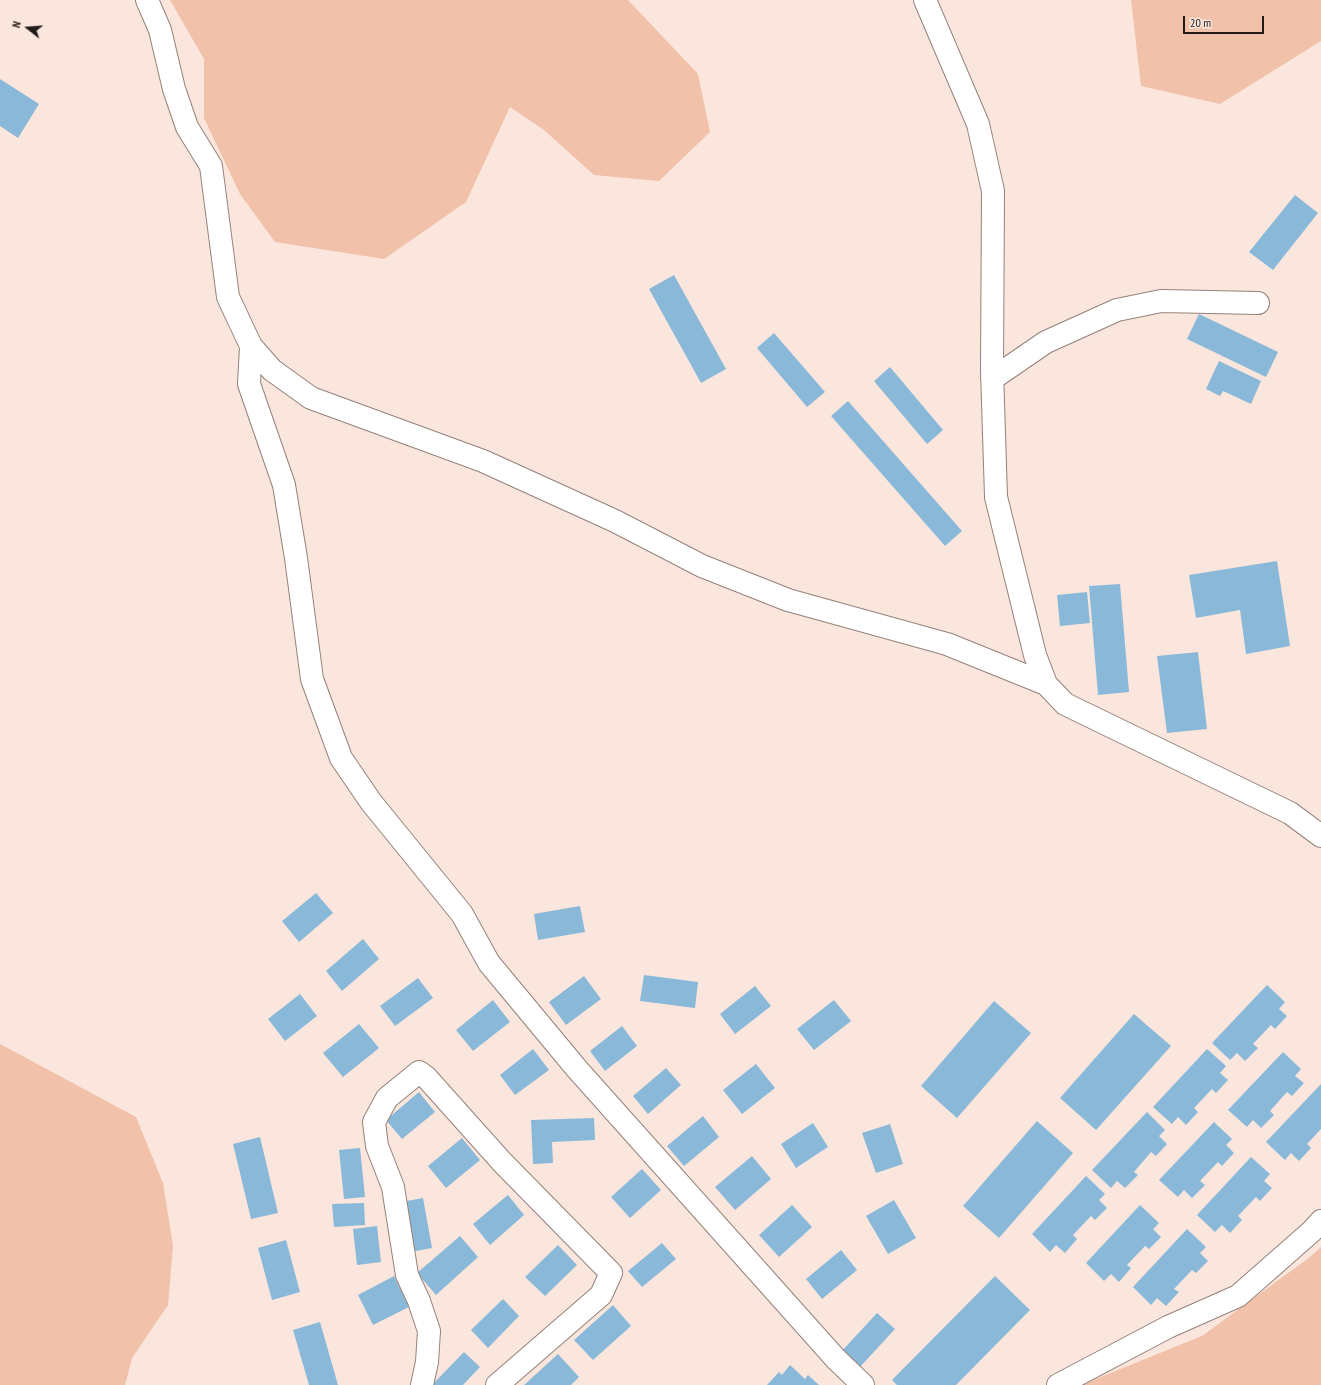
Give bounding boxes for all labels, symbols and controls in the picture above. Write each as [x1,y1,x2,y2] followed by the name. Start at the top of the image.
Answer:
[8,8,48,48] north arrow
[1185,8,1266,34] scale bar
[1190,15,1211,30] text: 20 m
[9,20,24,29] text: N

